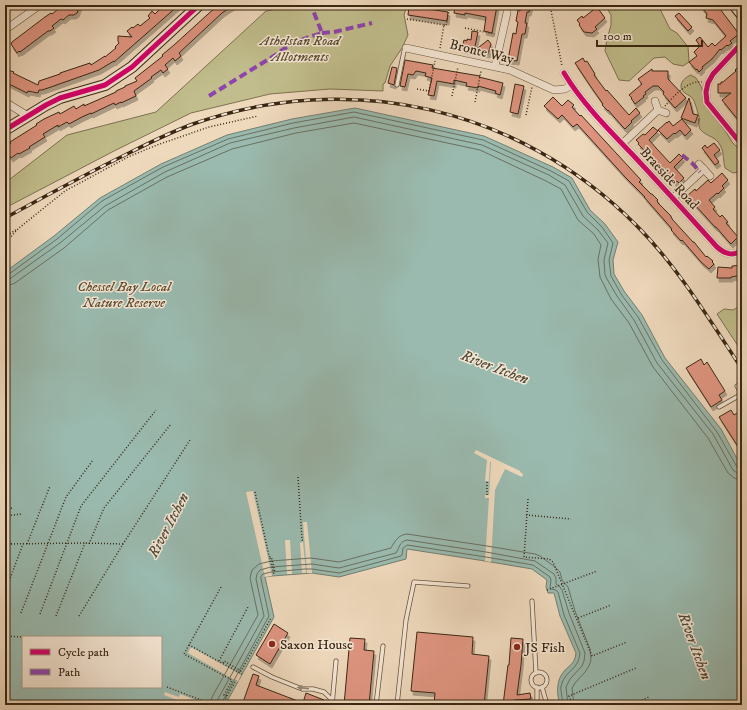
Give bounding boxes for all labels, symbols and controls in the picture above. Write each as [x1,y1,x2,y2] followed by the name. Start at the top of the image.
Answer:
[597,22,702,48] scale bar
[603,29,632,44] text: 100 m
[258,32,342,66] park label: Athelstan Road Allotments
[448,35,516,69] street label: Bronte Way
[636,144,703,214] street label: Braeside Road
[77,278,172,312] park label: Chessel Bay Local Nature Reserve
[458,346,531,389] water label: River Itchen
[143,489,194,562] water label: River Itchen
[673,609,716,683] water label: River Itchen
[22,636,162,688] legend
[280,636,353,654] place label: Saxon House
[267,639,277,649] marker: Saxon House
[523,639,566,657] place label: JS Fish
[512,642,522,652] marker: JS Fish
[58,645,110,660] text: Cycle path
[58,665,81,680] text: Path
[297,685,309,691] one-way arrow

